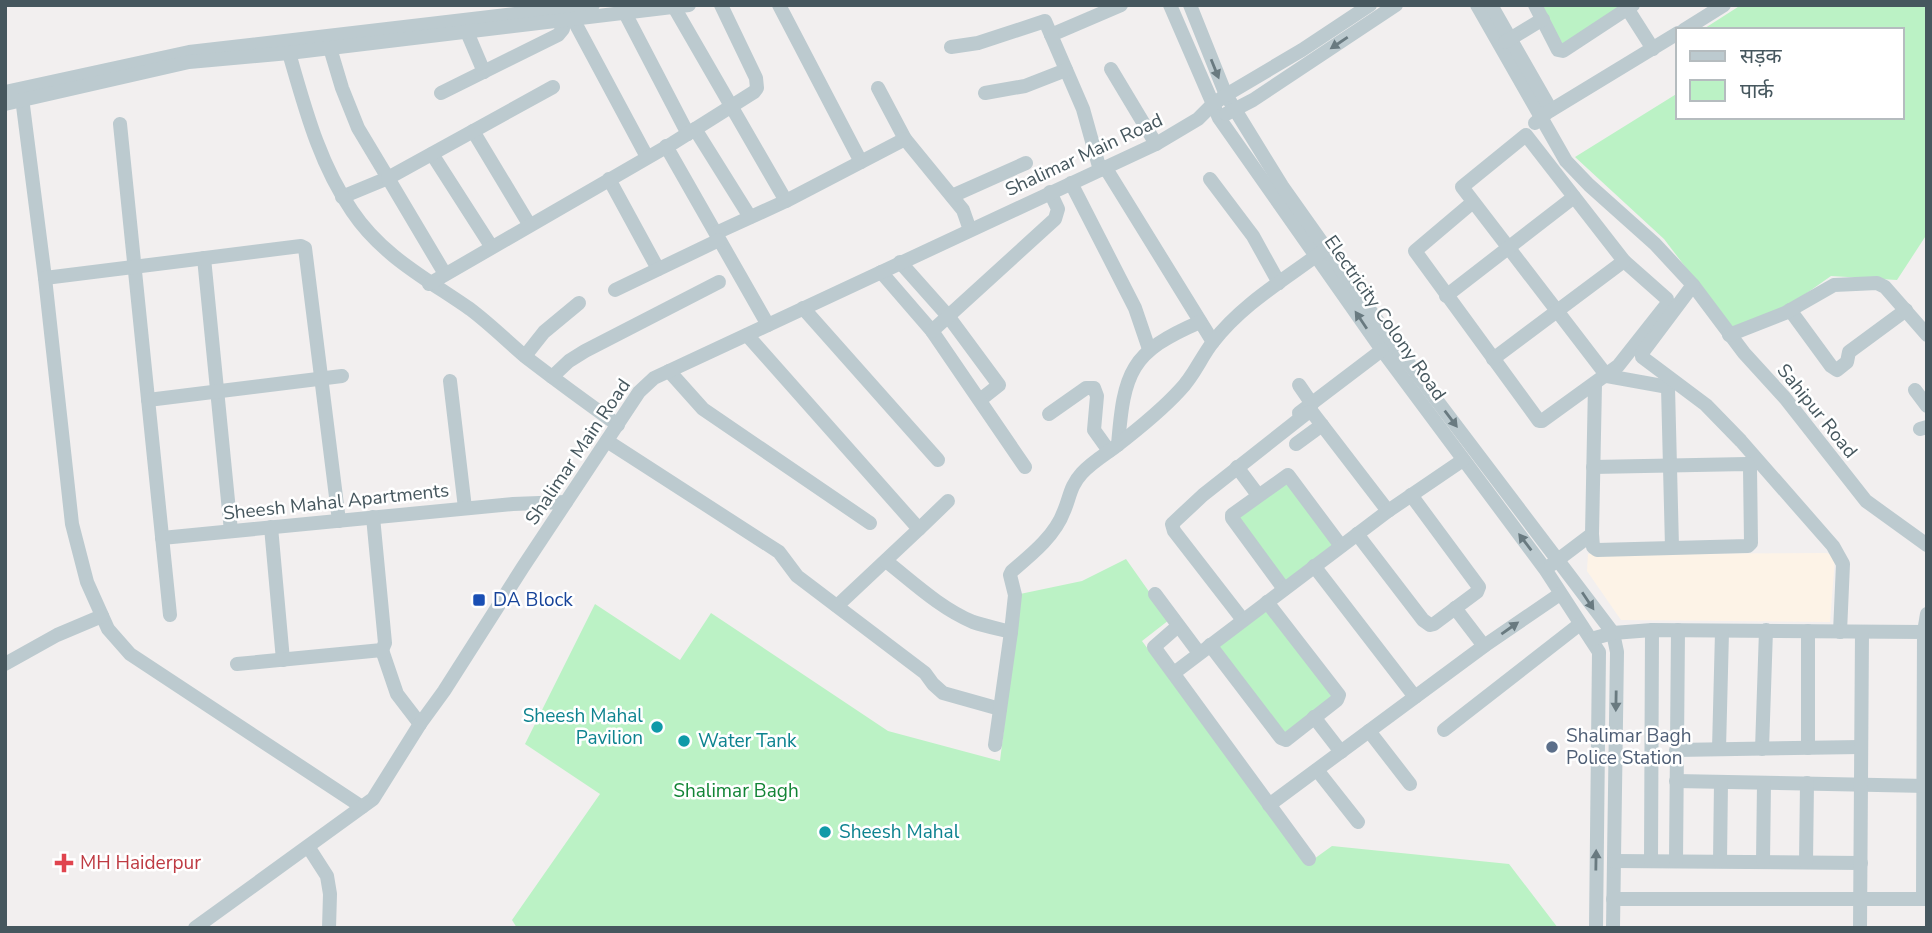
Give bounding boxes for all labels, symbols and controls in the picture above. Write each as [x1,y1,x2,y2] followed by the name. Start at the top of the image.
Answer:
[1676,28,1904,119] legend
[1329,37,1349,50] one-way arrow
[1740,42,1782,70] text: सड़क
[1209,58,1220,79] one-way arrow
[1740,77,1774,105] text: पार्क
[1001,107,1167,203] street label: Shalimar Main Road
[1318,230,1452,406] street label: Electricity Colony Road
[1355,310,1368,329] one-way arrow
[1771,358,1863,464] street label: Sahipur Road
[519,374,637,530] street label: Shalimar Main Road
[1444,410,1458,428] one-way arrow
[222,477,450,527] street label: Sheesh Mahal Apartments
[1518,533,1532,551] one-way arrow
[493,587,573,613] place label: DA Block
[1581,591,1594,611] one-way arrow
[471,592,487,608] marker: DA Block
[1501,621,1519,635] one-way arrow
[1610,690,1622,712] one-way arrow
[523,703,643,751] place label: Sheesh Mahal Pavilion
[649,719,665,735] marker: Sheesh Mahal Pavilion
[1566,723,1691,771] place label: Shalimar Bagh Police Station
[698,728,797,754] place label: Water Tank
[676,733,692,749] marker: Water Tank
[1544,739,1560,755] marker: Shalimar Bagh Police Station
[673,778,799,804] park label: Shalimar Bagh
[839,819,960,845] place label: Sheesh Mahal
[817,824,833,840] marker: Sheesh Mahal
[1590,848,1602,870] one-way arrow
[80,850,201,876] place label: MH Haiderpur
[54,853,74,873] marker: MH Haiderpur

